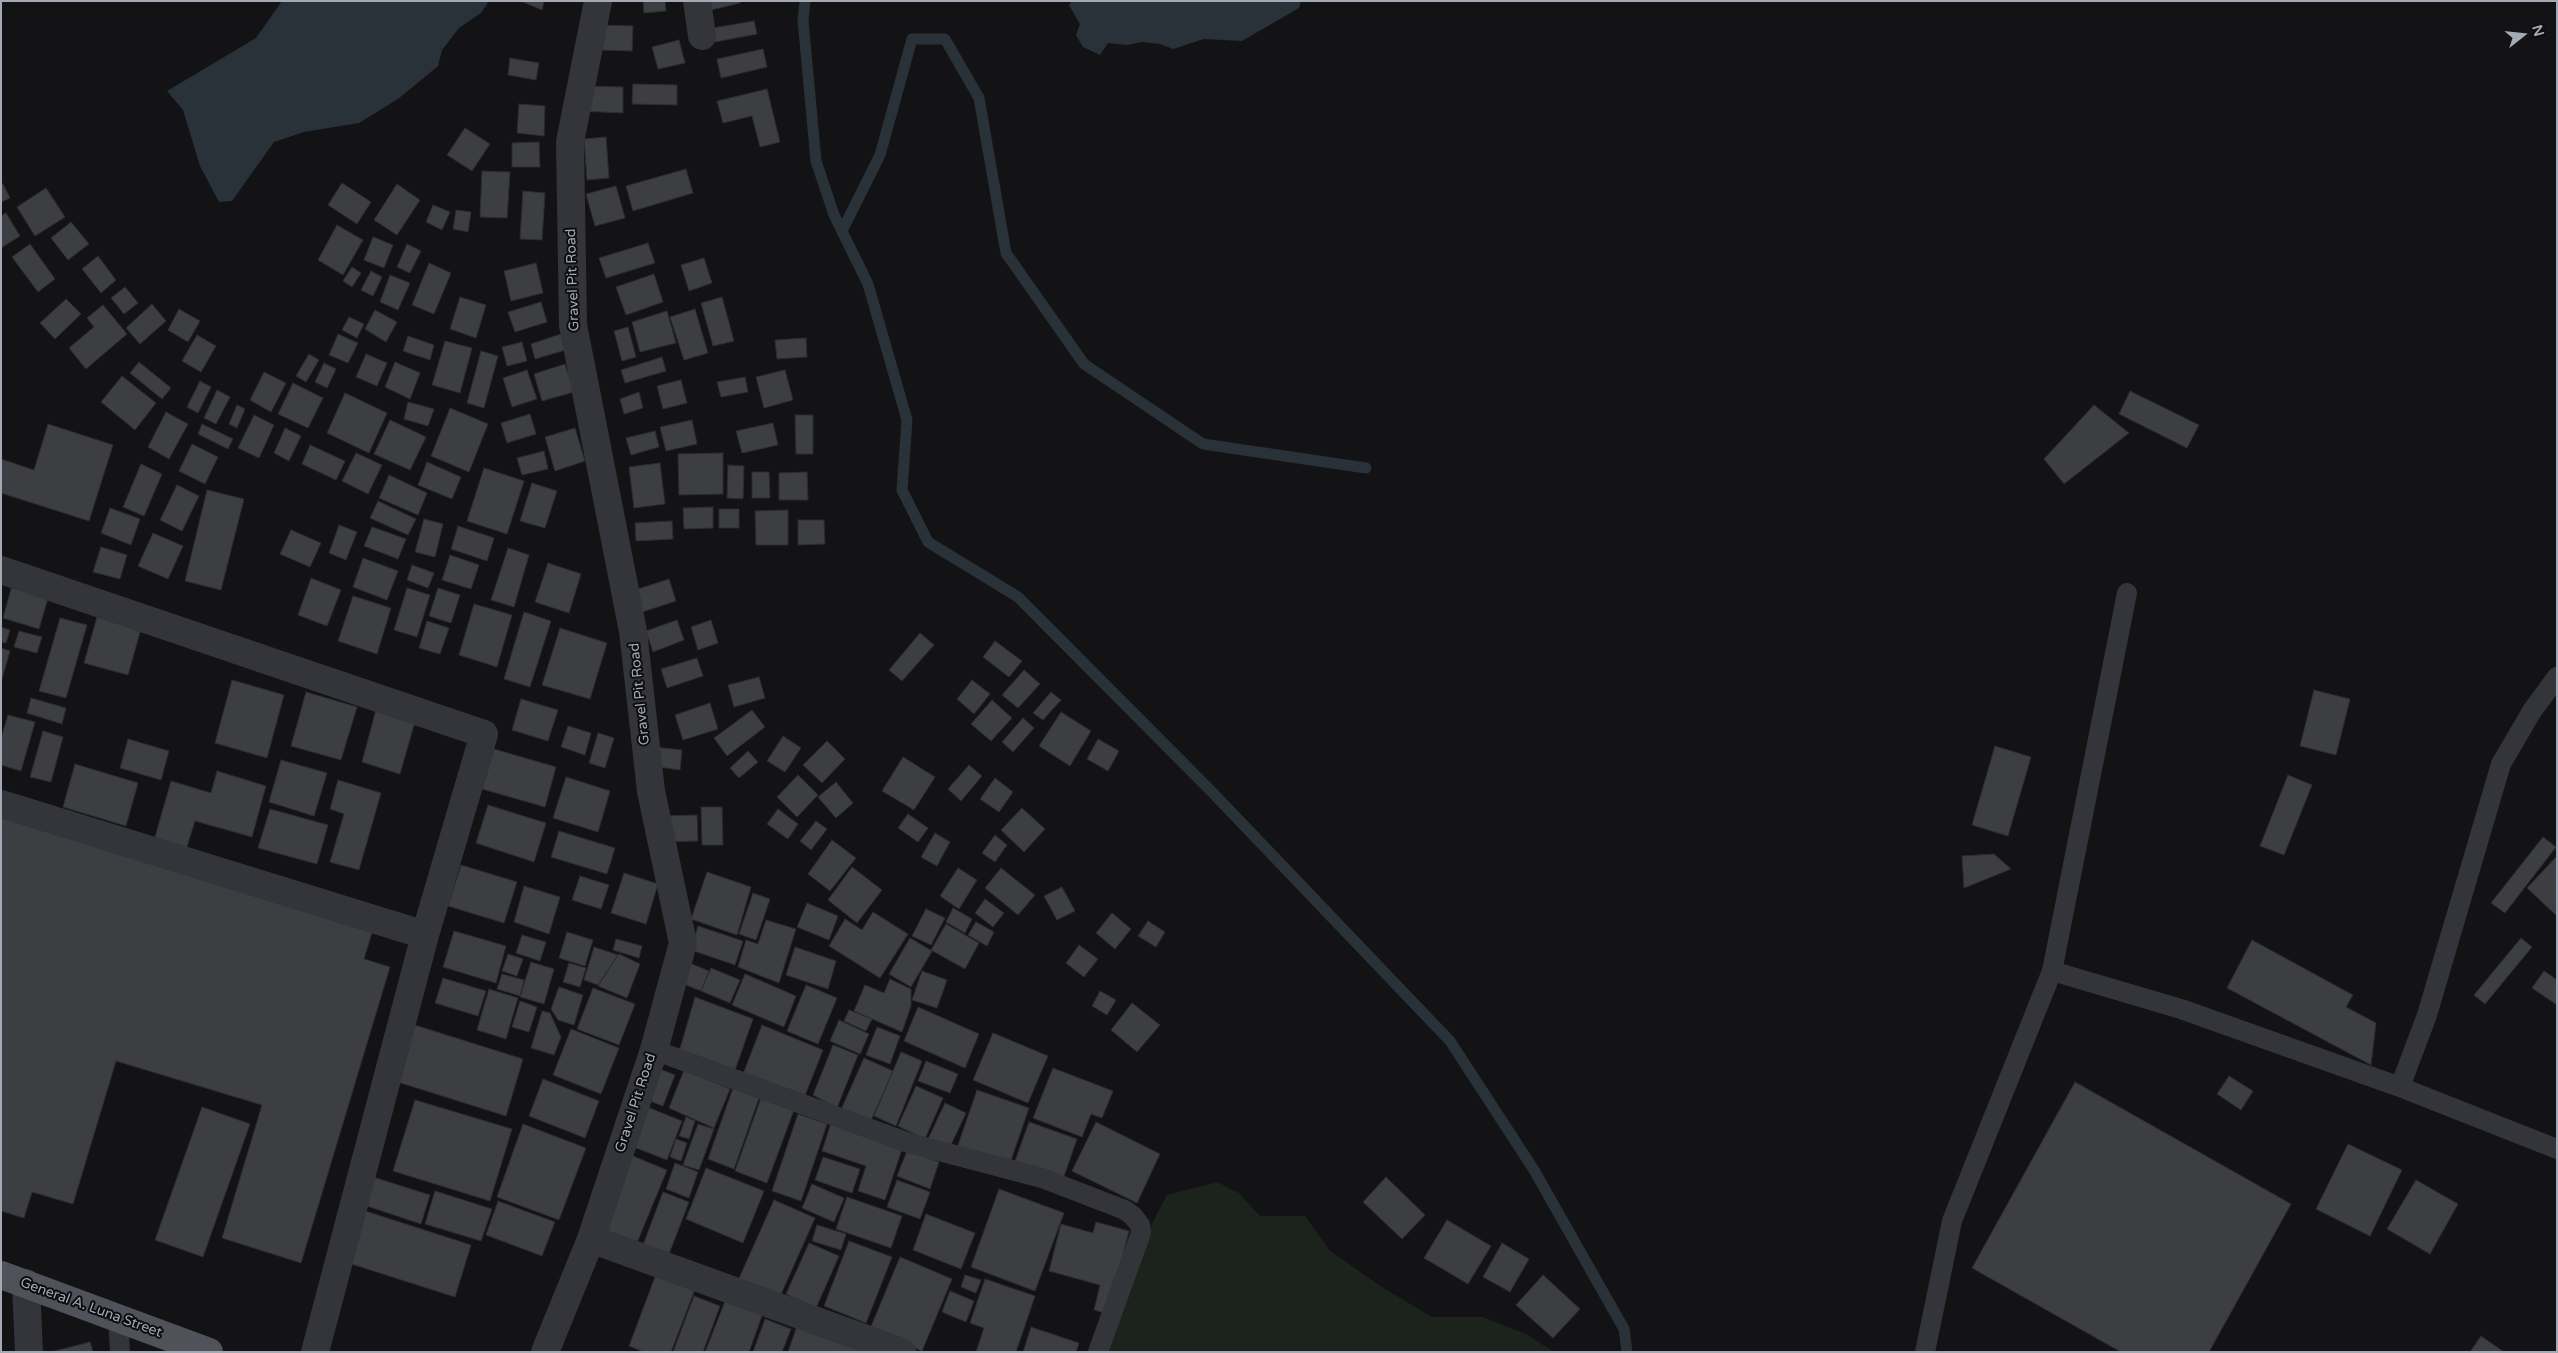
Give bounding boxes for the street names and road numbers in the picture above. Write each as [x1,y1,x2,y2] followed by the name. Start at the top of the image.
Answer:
[563,228,583,332] street label: Gravel Pit Road
[626,642,654,746] street label: Gravel Pit Road
[612,1051,660,1155] street label: Gravel Pit Road
[18,1275,164,1341] street label: General A. Luna Street

